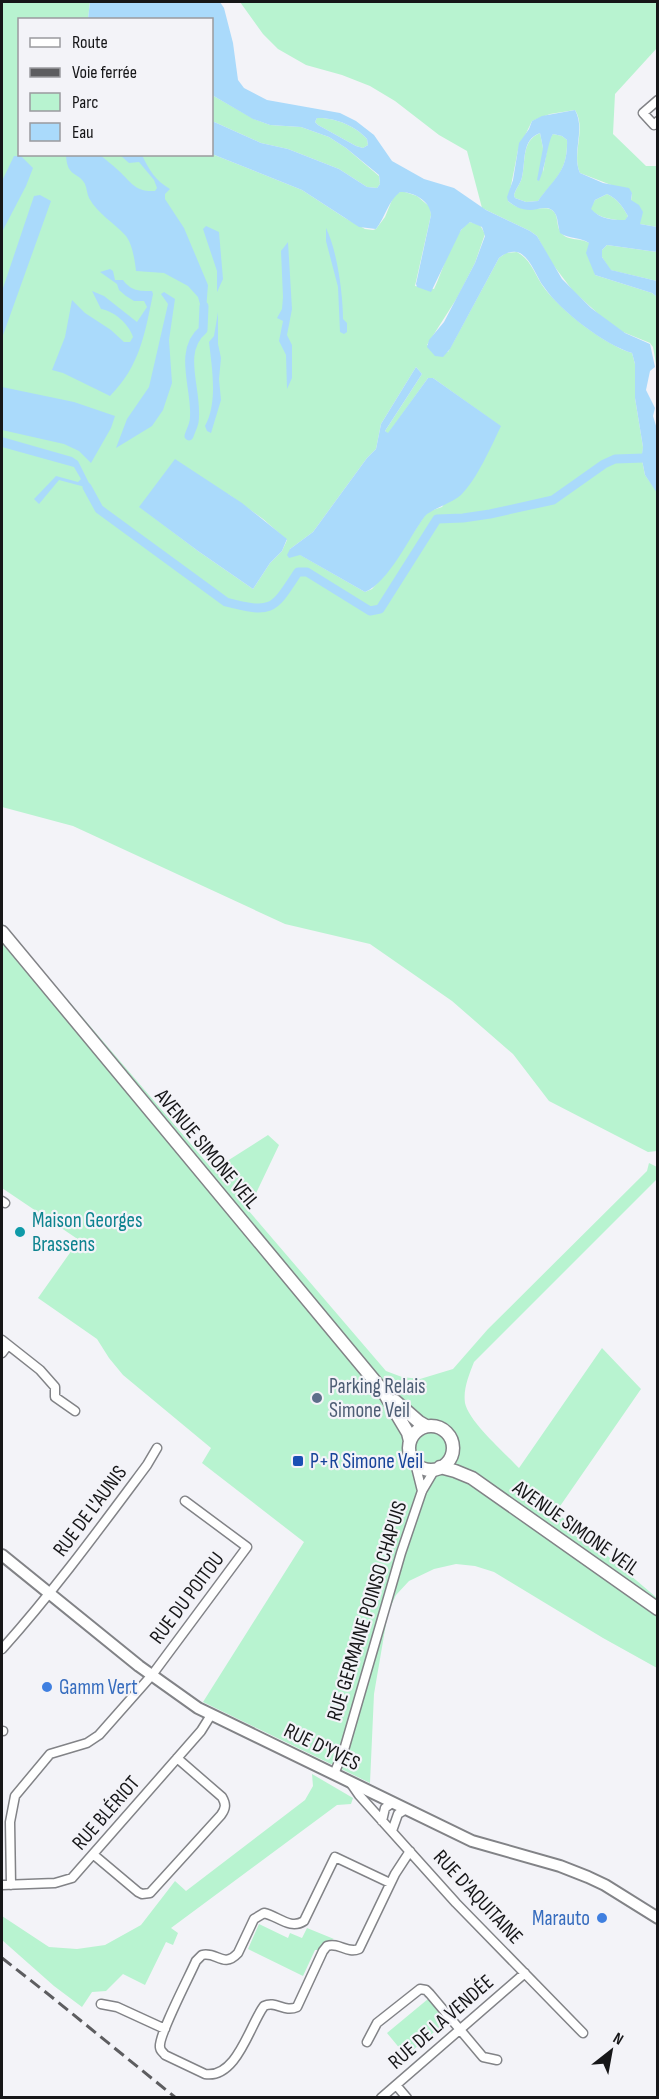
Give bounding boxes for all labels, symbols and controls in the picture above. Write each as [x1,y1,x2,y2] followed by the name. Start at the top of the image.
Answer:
[18,18,213,156] legend
[72,32,108,53] text: Route
[72,62,137,83] text: Voie ferrée
[72,92,98,113] text: Parc
[72,122,94,143] text: Eau
[149,1083,264,1214] street label: AVENUE SIMONE VEIL
[32,1208,142,1257] place label: Maison Georges Brassens
[13,1225,27,1239] marker: Maison Georges Brassens
[329,1374,426,1423] place label: Parking Relais Simone Veil
[310,1391,324,1405] marker: Parking Relais Simone Veil
[310,1449,423,1474] place label: P+R Simone Veil
[291,1454,305,1468] marker: P+R Simone Veil
[48,1461,132,1561] street label: RUE DE L'AUNIS
[507,1475,644,1581] street label: AVENUE SIMONE VEIL
[322,1498,412,1724] street label: RUE GERMAINE POINSO CHAPUIS
[144,1547,230,1649] street label: RUE DU POITOU
[59,1675,138,1700] place label: Gamm Vert
[40,1680,54,1694] marker: Gamm Vert
[280,1718,364,1776] street label: RUE D'YVES
[67,1770,145,1855] street label: RUE BLÉRIOT
[428,1845,528,1949] street label: RUE D'AQUITAINE
[532,1906,590,1931] place label: Marauto
[595,1911,609,1925] marker: Marauto
[383,1970,499,2074] street label: RUE DE LA VENDÉE
[581,2021,641,2081] north arrow
[609,2029,627,2050] text: N

